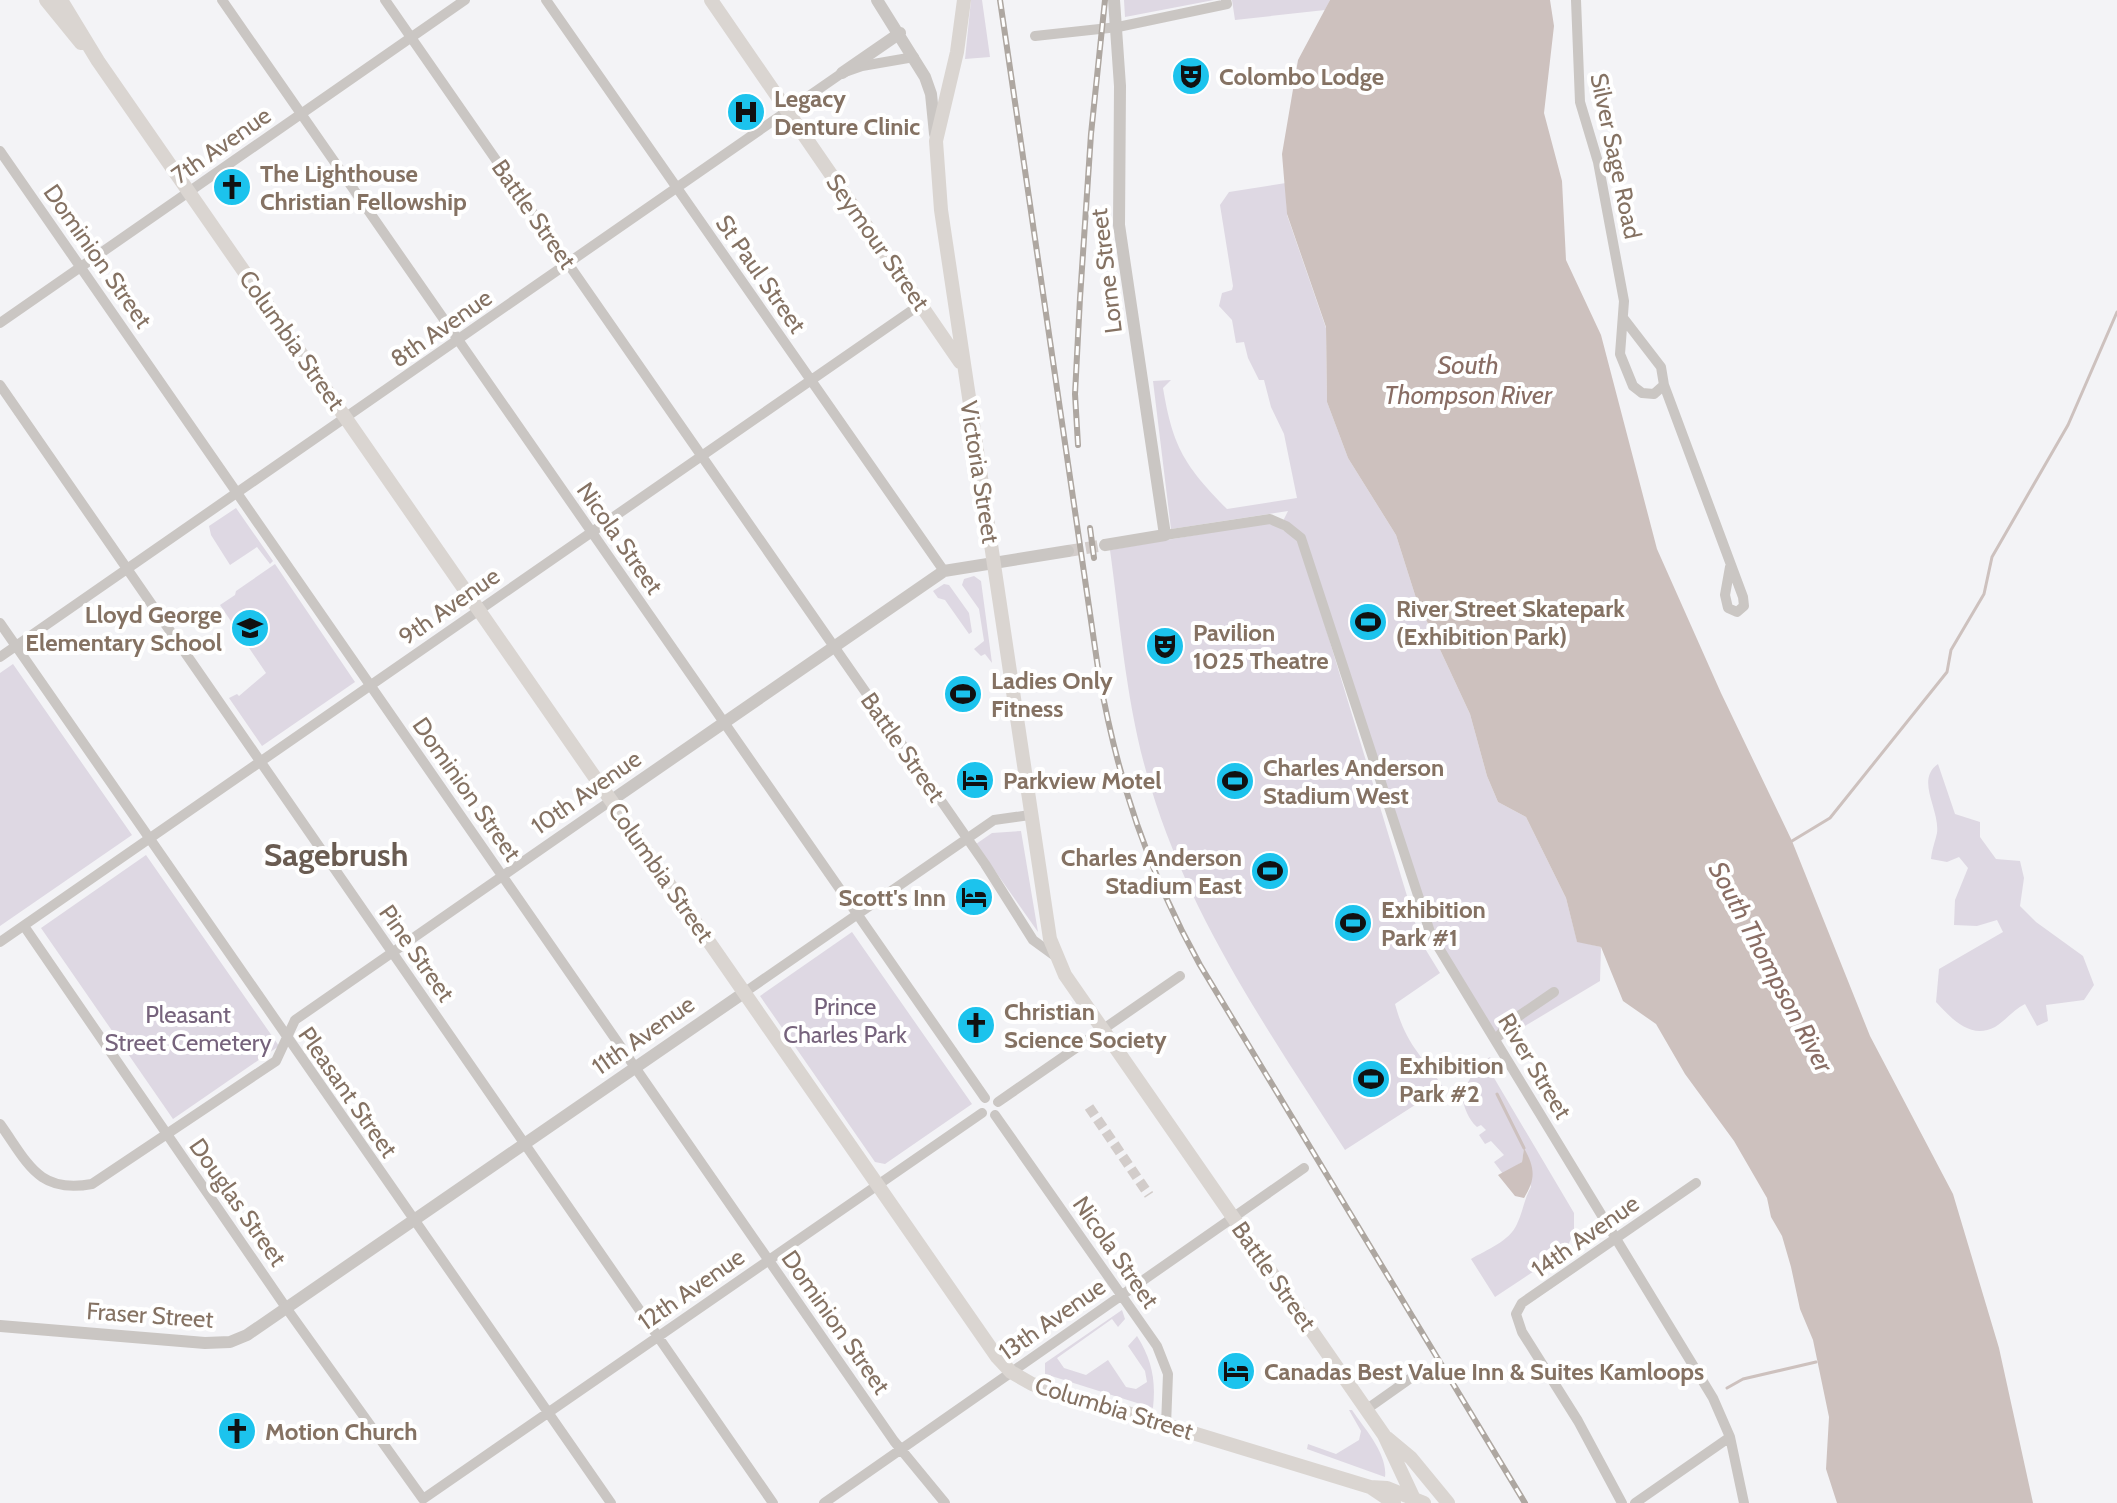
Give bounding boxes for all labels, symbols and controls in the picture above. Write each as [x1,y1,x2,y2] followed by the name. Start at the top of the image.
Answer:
[1170,55,1212,97] theatre icon: Colombo Lodge
[1219,62,1384,91] place label: Colombo Lodge
[1584,71,1648,241] street label: Silver Sage Road
[774,84,920,141] place label: Legacy Denture Clinic
[725,91,767,133] hospital icon: Legacy Denture Clinic
[166,100,276,190] street label: 7th Avenue
[486,154,582,274] street label: Battle Street
[260,159,467,216] place label: The Lighthouse Christian Fellowship
[211,166,253,208] church icon: The Lighthouse Christian Fellowship
[820,168,936,316] street label: Seymour Street
[38,179,158,333] street label: Dominion Street
[1084,207,1128,335] street label: Lorne Street
[710,209,812,339] street label: St Paul Street
[233,265,351,415] street label: Columbia Street
[385,283,497,373] street label: 8th Avenue
[1384,349,1553,411] water label: South Thompson River
[954,399,1006,545] street label: Victoria Street
[571,476,669,600] street label: Nicola Street
[393,561,505,651] street label: 9th Avenue
[1396,594,1625,651] place label: River Street Skatepark (Exhibition Park)
[25,600,222,657] place label: Lloyd George Elementary School
[1347,601,1389,643] sports icon: River Street Skatepark (Exhibition Park)
[229,607,271,649] school or university icon: Lloyd George Elementary School
[1193,618,1329,675] place label: Pavilion 1025 Theatre
[1144,625,1186,667] theatre icon: Pavilion 1025 Theatre
[991,666,1113,723] place label: Ladies Only Fitness
[942,673,984,715] sports icon: Ladies Only Fitness
[855,687,951,807] street label: Battle Street
[407,712,527,866] street label: Dominion Street
[526,744,646,840] street label: 10th Avenue
[1263,753,1444,810] place label: Charles Anderson Stadium West
[954,759,996,801] hotel icon: Parkview Motel
[1214,760,1256,802] sports icon: Charles Anderson Stadium West
[1003,766,1162,795] place label: Parkview Motel
[602,797,720,947] street label: Columbia Street
[264,835,408,874] district label: Sagebrush
[1061,843,1242,900] place label: Charles Anderson Stadium East
[1249,850,1291,892] sports icon: Charles Anderson Stadium East
[1702,856,1841,1079] water label: South Thompson River
[953,876,995,918] hotel icon: Scott's Inn
[838,883,946,912] place label: Scott's Inn
[1381,895,1486,952] place label: Exhibition Park #1
[373,899,461,1007] street label: Pine Street
[1332,902,1374,944] sports icon: Exhibition Park #1
[586,989,700,1081] street label: 11th Avenue
[783,992,907,1049] park label: Prince Charles Park
[1004,997,1167,1054] place label: Christian Science Society
[104,1000,272,1057] park label: Pleasant Street Cemetery
[955,1004,997,1046] church icon: Christian Science Society
[1492,1008,1578,1124] street label: River Street
[292,1021,404,1163] street label: Pleasant Street
[1399,1051,1504,1108] place label: Exhibition Park #2
[1350,1058,1392,1100] sports icon: Exhibition Park #2
[183,1133,293,1271] street label: Douglas Street
[1526,1188,1644,1284] street label: 14th Avenue
[1067,1190,1165,1314] street label: Nicola Street
[1226,1216,1322,1336] street label: Battle Street
[632,1242,750,1336] street label: 12th Avenue
[776,1245,896,1399] street label: Dominion Street
[993,1272,1111,1366] street label: 13th Avenue
[85,1296,215,1334] street label: Fraser Street
[1215,1350,1257,1392] hotel icon: Canadas Best Value Inn & Suites Kamloops
[1264,1357,1704,1386] place label: Canadas Best Value Inn & Suites Kamloops
[1031,1370,1197,1446] street label: Columbia Street
[216,1410,258,1452] church icon: Motion Church
[265,1417,417,1446] place label: Motion Church

